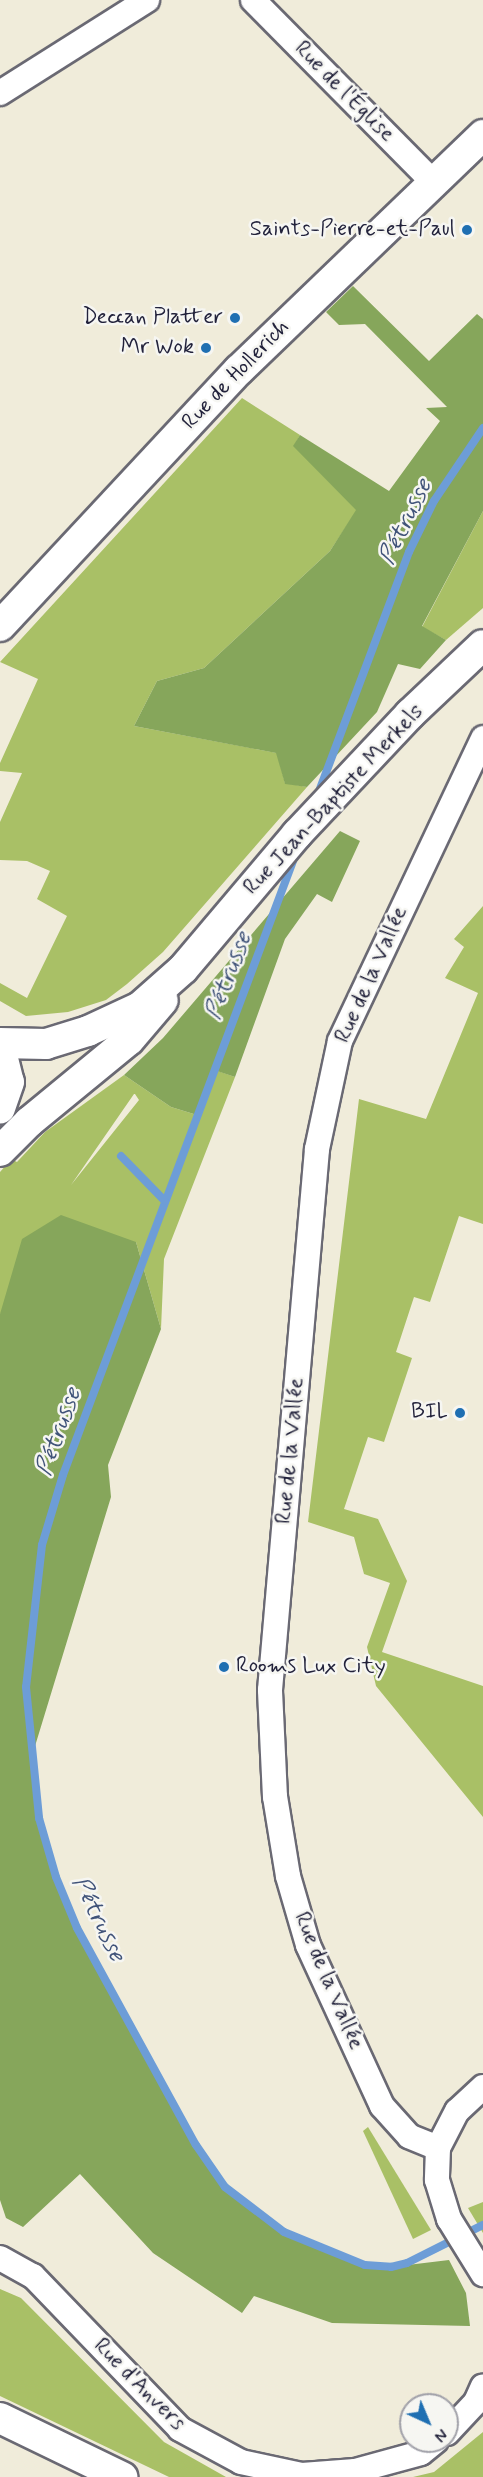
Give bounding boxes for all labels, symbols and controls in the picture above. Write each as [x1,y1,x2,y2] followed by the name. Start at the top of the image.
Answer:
[288,36,400,148] street label: Rue de l'Église
[250,217,455,243] place label: Saints-Pierre-et-Paul
[460,223,474,237] marker: Saints-Pierre-et-Paul
[81,305,223,331] place label: Deccan Platter
[228,311,242,325] marker: Deccan Platter
[176,314,296,436] street label: Rue de Hollerich
[118,335,194,361] place label: Mr Wok
[199,341,213,355] marker: Mr Wok
[373,475,439,569] water label: Pétrusse
[239,699,429,901] street label: Rue Jean-Baptiste Merkels
[331,904,413,1046] street label: Rue de la Vallée
[199,928,259,1024] water label: Pétrusse
[272,1379,310,1523] street label: Rue de la Vallée
[30,1384,88,1480] water label: Pétrusse
[411,1400,448,1426] place label: BIL
[453,1406,467,1420] marker: BIL
[236,1654,381,1680] place label: Rooms Lux City
[217,1660,231,1674] marker: Rooms Lux City
[65,1872,131,1966] water label: Pétrusse
[288,1910,368,2052] street label: Rue de la Vallée
[87,2333,191,2437] street label: Rue d'Anvers
[399,2393,459,2453] north arrow
[429,2424,452,2446] text: N

